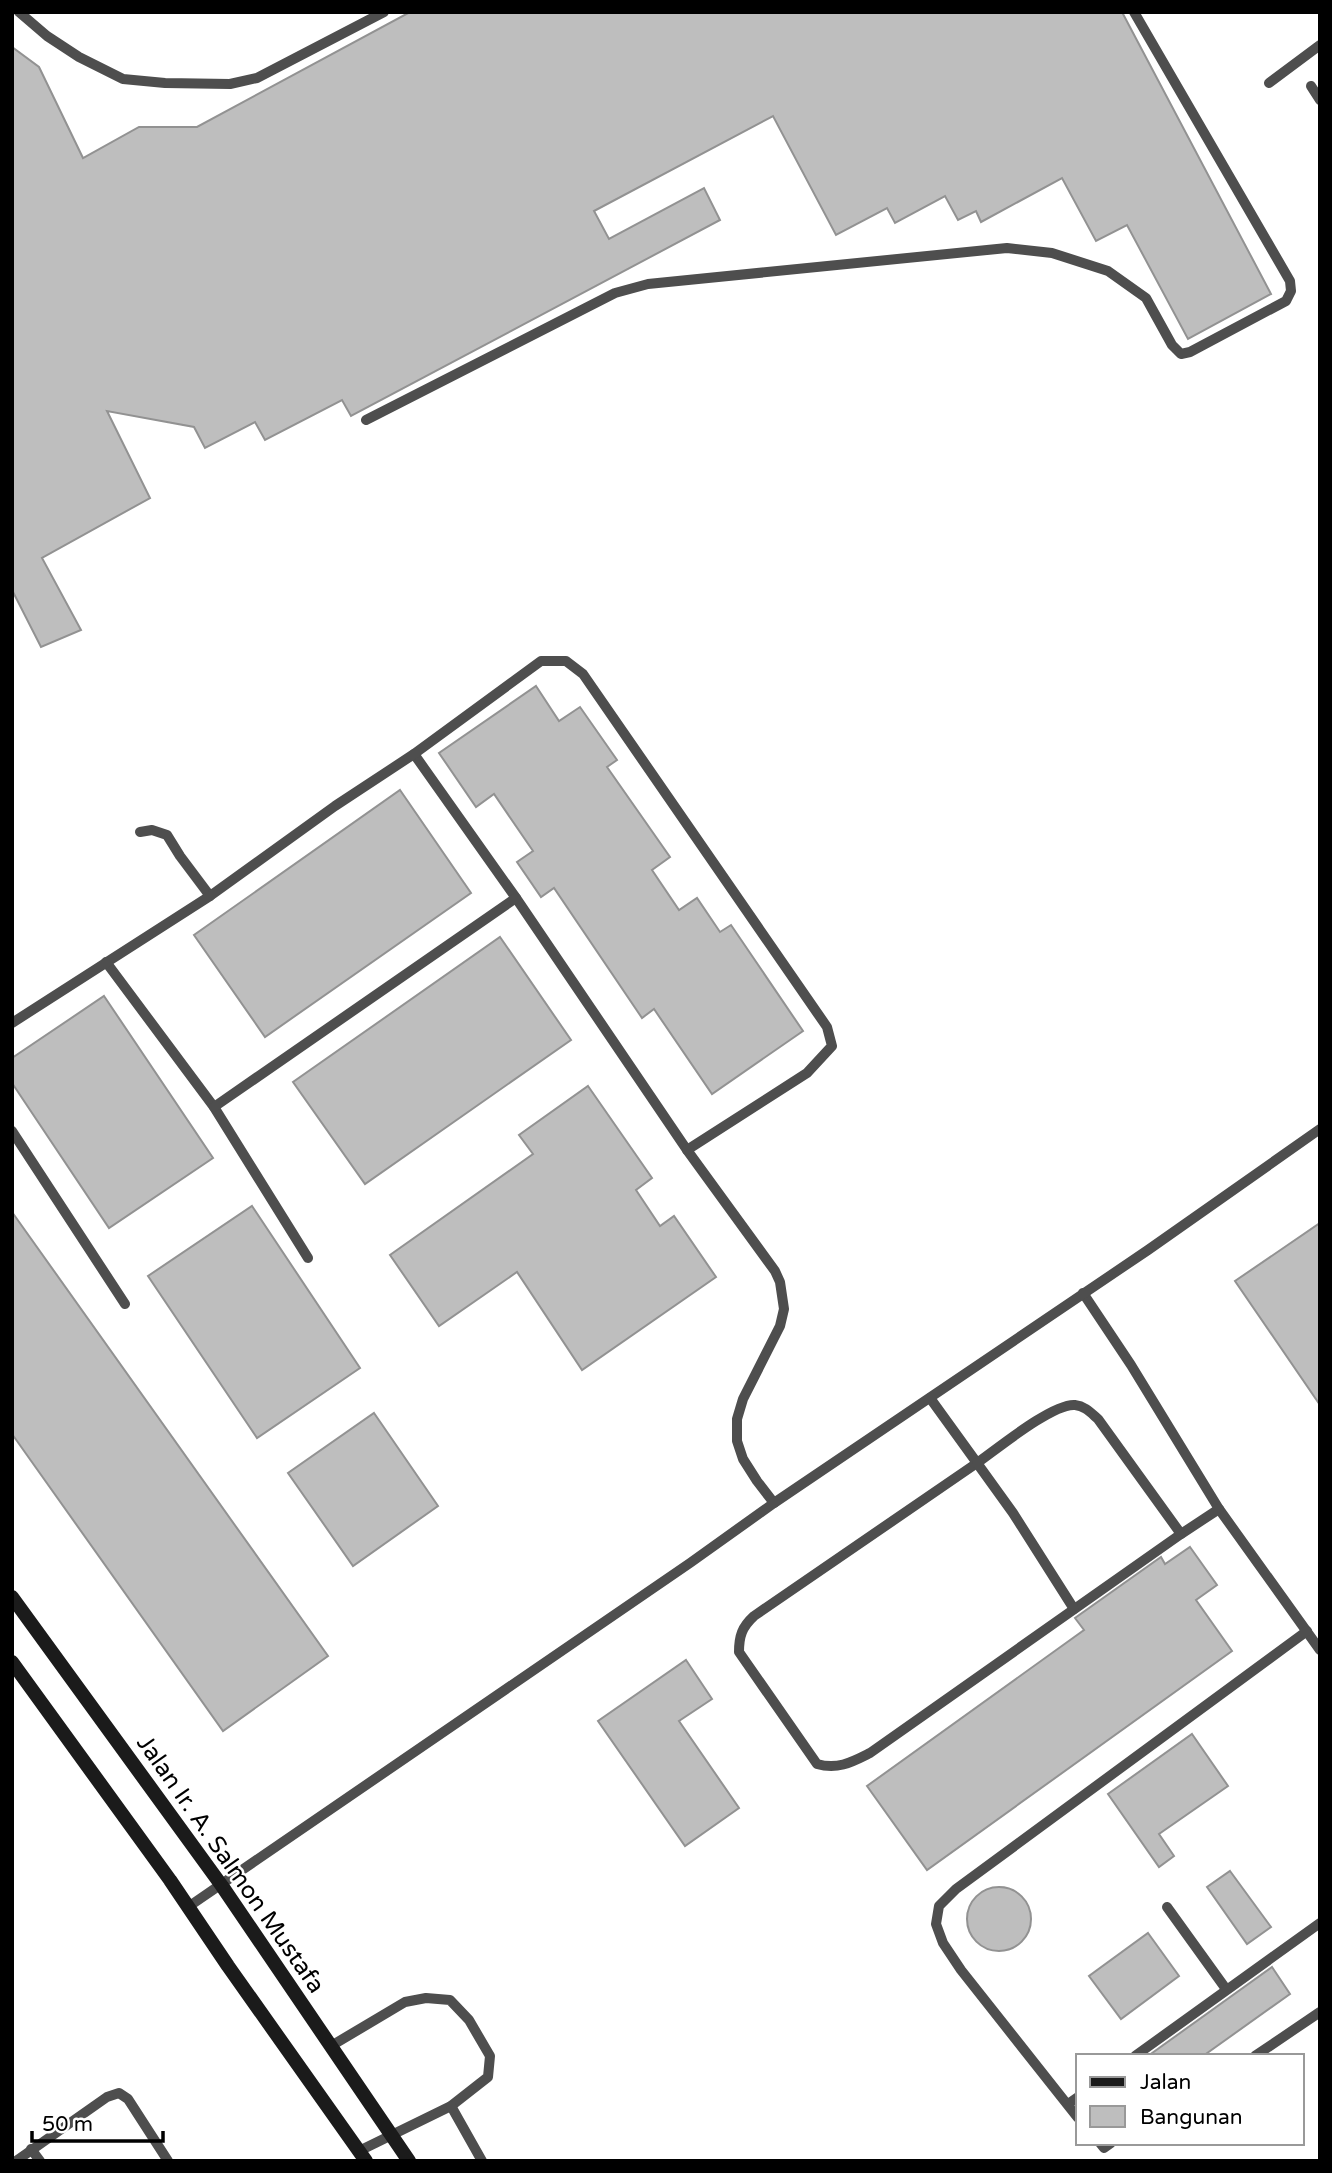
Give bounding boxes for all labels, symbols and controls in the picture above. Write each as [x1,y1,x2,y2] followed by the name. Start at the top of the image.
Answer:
[130,1730,331,1999] street label: Jalan Ir. A. Salmon Mustafa
[1076,2054,1304,2145] legend
[1140,2070,1191,2095] text: Jalan
[32,2100,163,2144] scale bar
[1140,2105,1243,2130] text: Bangunan
[42,2112,93,2137] text: 50 m

